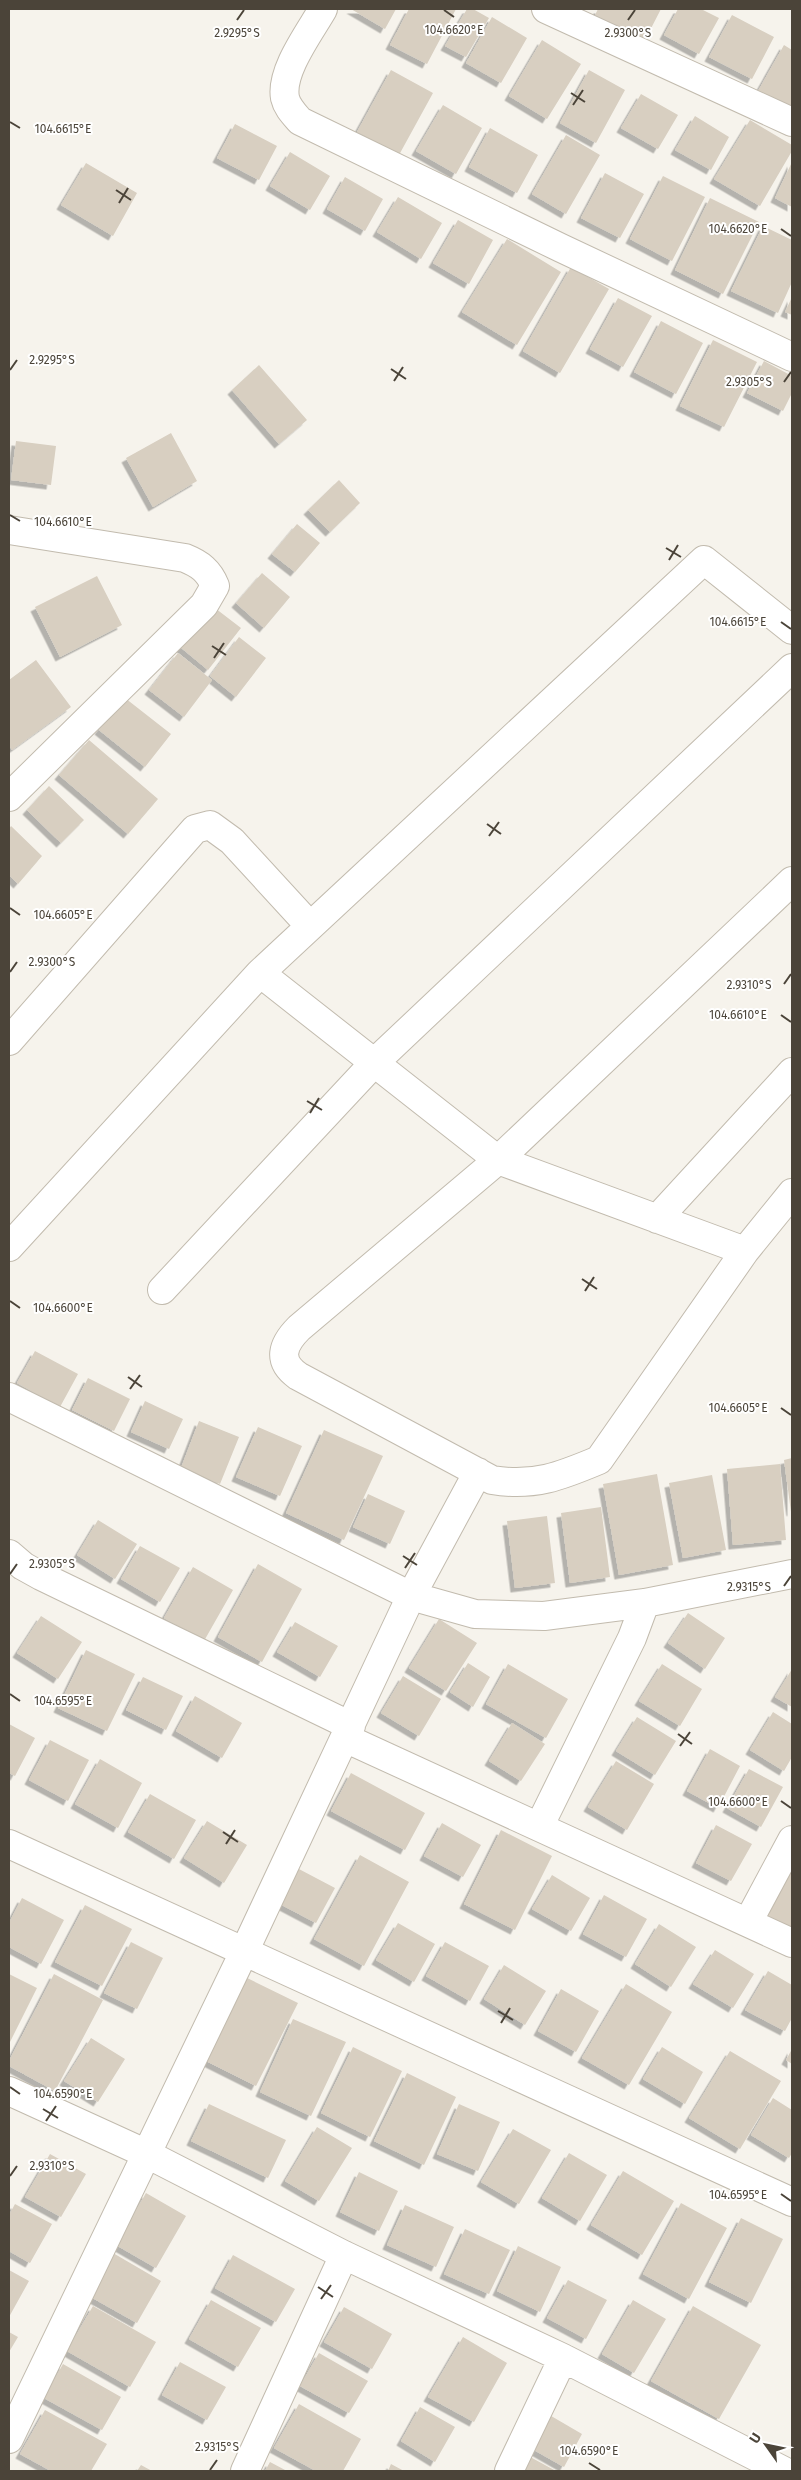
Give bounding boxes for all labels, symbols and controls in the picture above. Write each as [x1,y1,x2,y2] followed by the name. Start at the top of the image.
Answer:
[424,23,484,37] text: 104.6620°E
[214,26,260,40] text: 2.9295°S
[605,26,652,40] text: 2.9300°S
[34,122,92,136] text: 104.6615°E
[708,222,768,236] text: 104.6620°E
[29,353,75,367] text: 2.9295°S
[726,375,772,389] text: 2.9305°S
[34,515,92,529] text: 104.6610°E
[709,615,767,629] text: 104.6615°E
[33,908,93,922] text: 104.6605°E
[29,955,76,969] text: 2.9300°S
[727,978,772,992] text: 2.9310°S
[709,1008,767,1022] text: 104.6610°E
[33,1301,93,1315] text: 104.6600°E
[708,1401,768,1415] text: 104.6605°E
[29,1557,75,1571] text: 2.9305°S
[727,1580,772,1594] text: 2.9315°S
[34,1694,92,1708] text: 104.6595°E
[708,1795,768,1809] text: 104.6600°E
[34,2087,92,2101] text: 104.6590°E
[30,2159,75,2173] text: 2.9310°S
[709,2188,767,2202] text: 104.6595°E
[741,2420,791,2470] north arrow
[746,2430,765,2447] text: U
[195,2440,240,2454] text: 2.9315°S
[560,2444,618,2458] text: 104.6590°E

